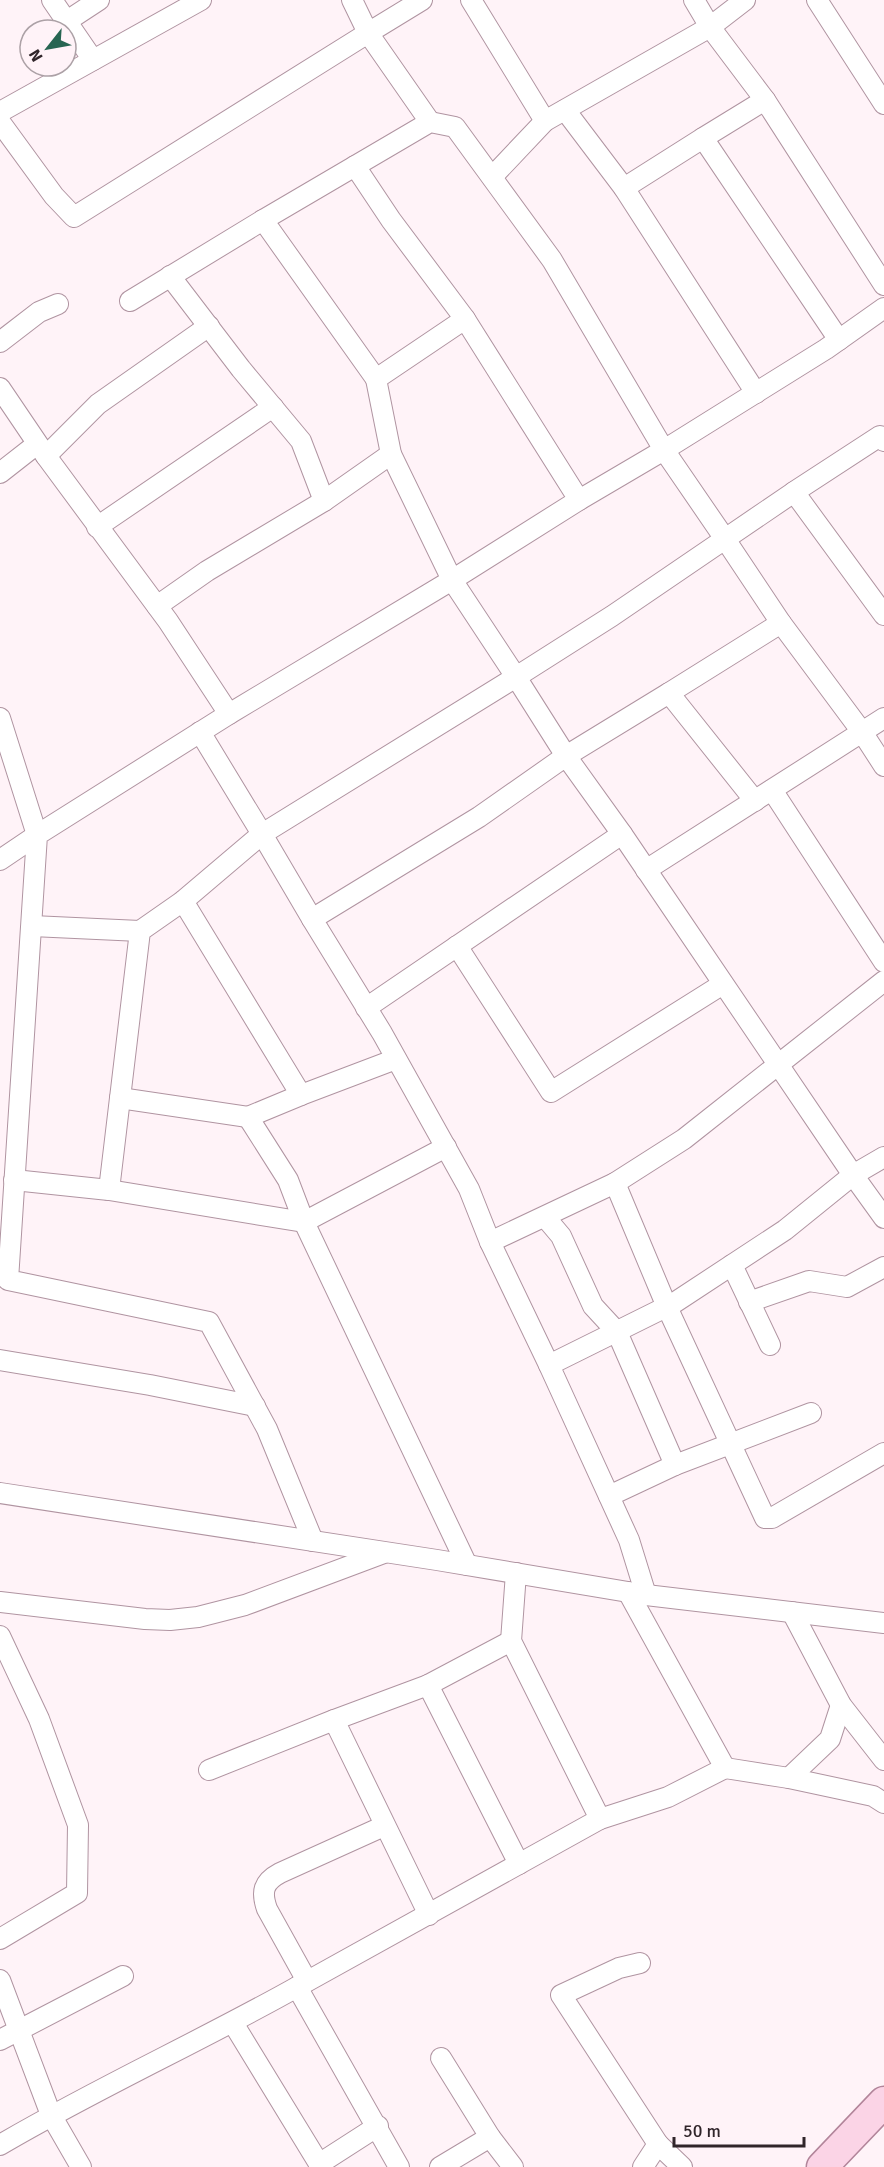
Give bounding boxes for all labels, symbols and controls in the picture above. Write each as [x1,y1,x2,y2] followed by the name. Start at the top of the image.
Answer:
[18,18,78,78] north arrow
[25,45,47,65] text: N
[674,2110,804,2148] scale bar
[683,2120,721,2142] text: 50 m

